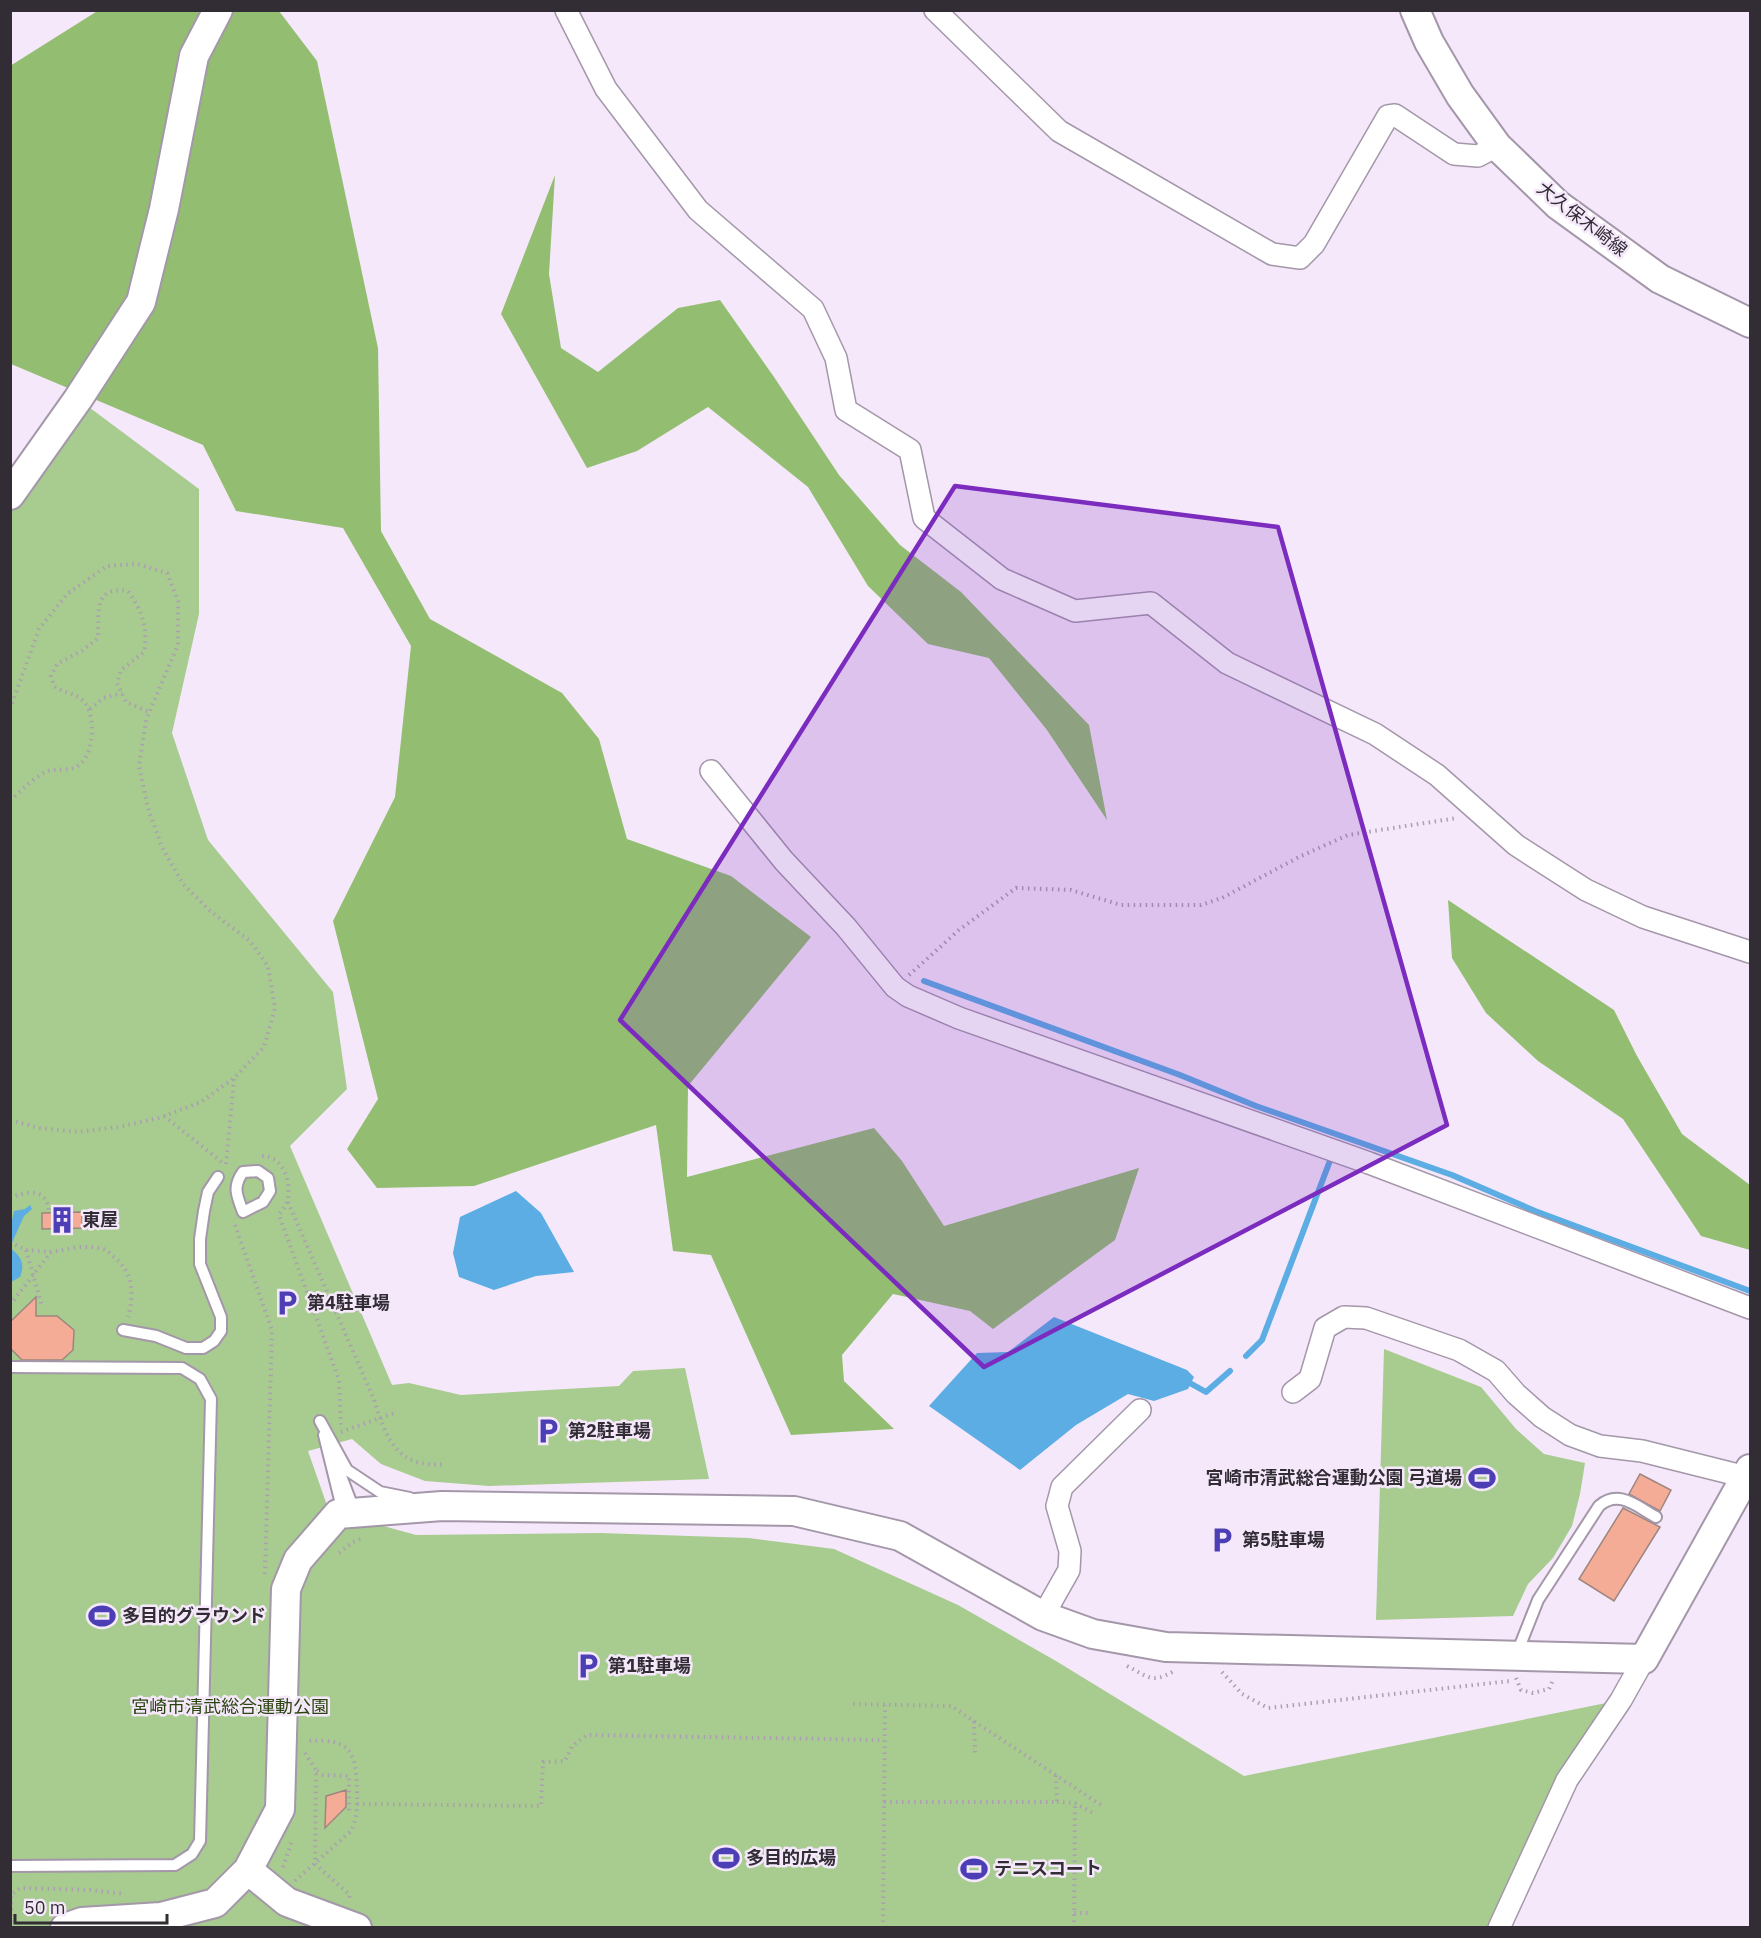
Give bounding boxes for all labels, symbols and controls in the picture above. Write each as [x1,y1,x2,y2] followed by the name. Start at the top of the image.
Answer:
[1533,176,1632,261] street label: 大久保木崎線
[47,1205,77,1235] building icon: 東屋
[82,1208,118,1231] place label: 東屋
[272,1288,302,1318] parking icon: 第4駐車場
[307,1291,390,1314] place label: 第4駐車場
[533,1416,563,1446] parking icon: 第2駐車場
[568,1419,651,1442] place label: 第2駐車場
[1467,1463,1497,1493] sports icon: 宮崎市清武総合運動公園 弓道場
[1206,1466,1462,1489] place label: 宮崎市清武総合運動公園 弓道場
[1207,1525,1237,1555] parking icon: 第5駐車場
[1242,1528,1325,1551] place label: 第5駐車場
[87,1601,117,1631] sports icon: 多目的グラウンド
[122,1604,266,1627] place label: 多目的グラウンド
[573,1651,603,1681] parking icon: 第1駐車場
[608,1654,691,1677] place label: 第1駐車場
[131,1695,329,1718] park label: 宮崎市清武総合運動公園
[711,1843,741,1873] sports icon: 多目的広場
[746,1846,836,1869] place label: 多目的広場
[959,1854,989,1884] sports icon: テニスコート
[994,1857,1102,1880] place label: テニスコート
[15,1887,166,1925] scale bar
[24,1896,66,1919] text: 50 m

